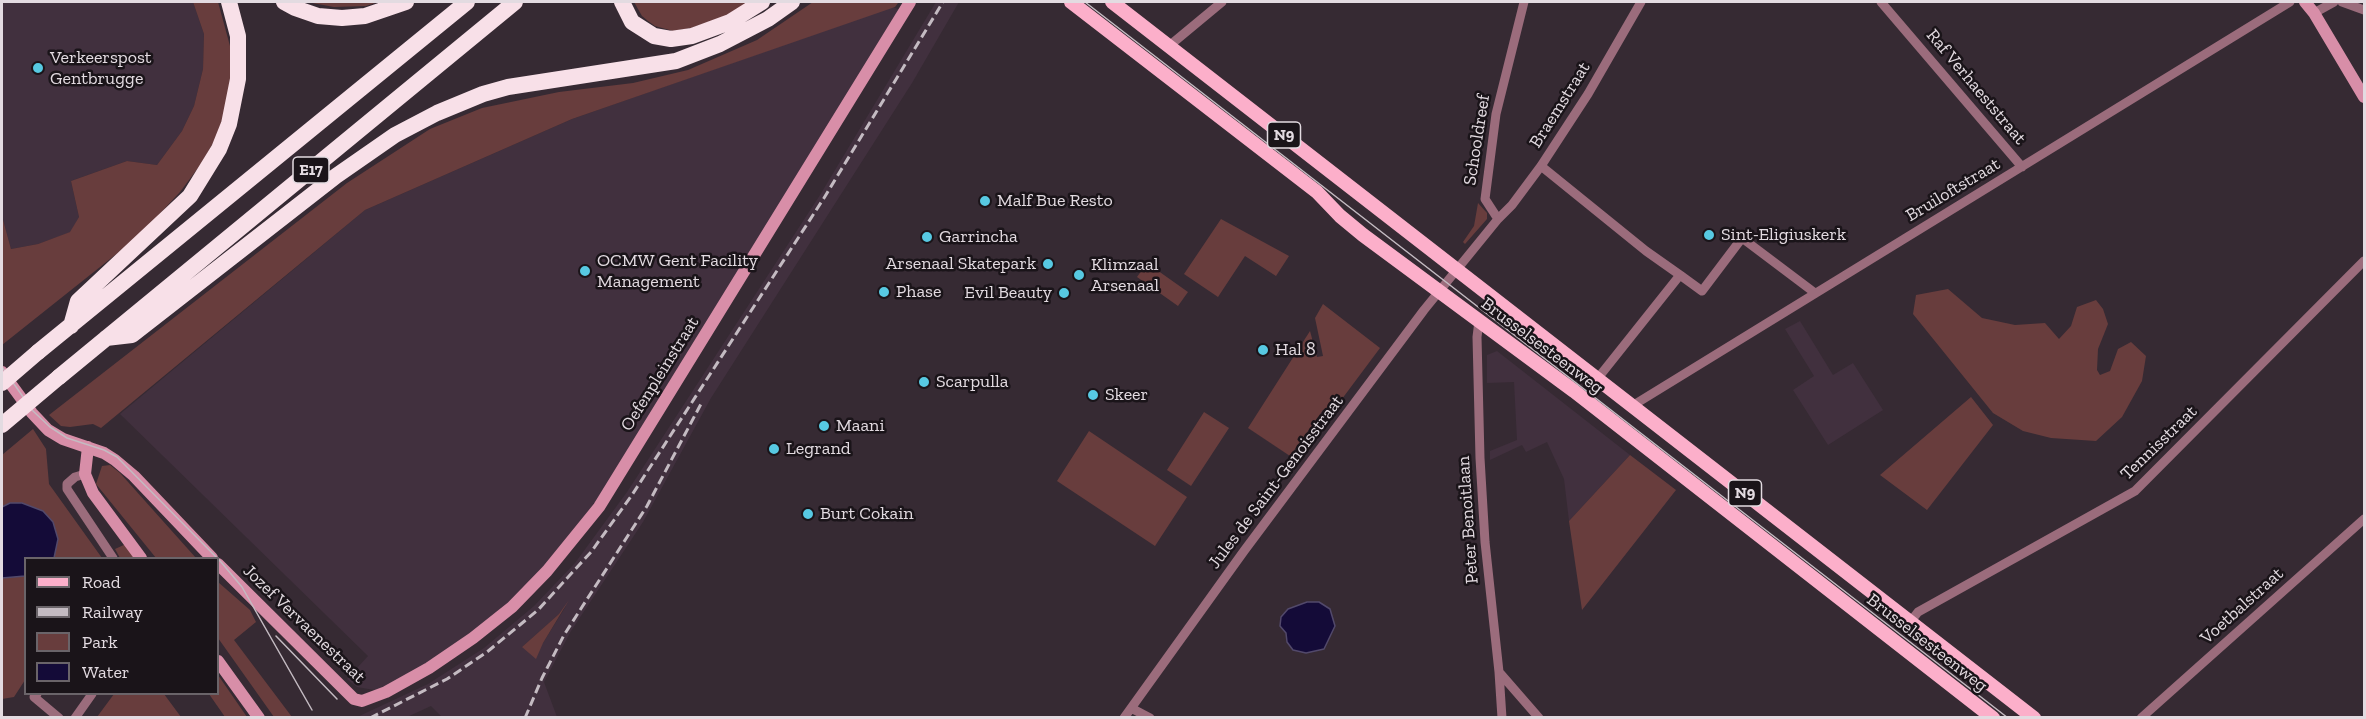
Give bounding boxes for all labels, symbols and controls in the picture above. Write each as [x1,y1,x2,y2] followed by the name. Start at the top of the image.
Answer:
[1921,25,2031,149] street label: Raf Verhaeststraat
[50,47,152,90] place label: Verkeerspost Gentbrugge
[1525,58,1595,152] street label: Braemstraat
[31,61,45,75] marker: Verkeerspost Gentbrugge
[1459,93,1495,187] street label: Schooldreef
[1268,122,1300,148] road number: N9
[1902,153,2004,227] street label: Bruiloftstraat
[293,157,329,183] road number: E17
[997,190,1113,212] place label: Malf Bue Resto
[978,194,992,208] marker: Malf Bue Resto
[1721,224,1846,246] place label: Sint-Eligiuskerk
[939,226,1018,248] place label: Garrincha
[1702,228,1716,242] marker: Sint-Eligiuskerk
[920,230,934,244] marker: Garrincha
[597,250,758,292] place label: OCMW Gent Facility Management
[886,253,1036,275] place label: Arsenaal Skatepark
[1091,254,1159,296] place label: Klimzaal Arsenaal
[1041,257,1055,271] marker: Arsenaal Skatepark
[578,264,592,278] marker: OCMW Gent Facility Management
[1072,268,1086,282] marker: Klimzaal Arsenaal
[896,281,941,303] place label: Phase
[964,282,1052,304] place label: Evil Beauty
[877,285,891,299] marker: Phase
[1057,286,1071,300] marker: Evil Beauty
[1477,293,1607,399] street label: Brusselsesteenweg
[616,313,704,435] street label: Oefenpleinstraat
[1275,339,1316,361] place label: Hal 8
[1256,343,1270,357] marker: Hal 8
[936,371,1008,393] place label: Scarpulla
[917,375,931,389] marker: Scarpulla
[1105,384,1148,406] place label: Skeer
[1086,388,1100,402] marker: Skeer
[1204,391,1348,573] street label: Jules de Saint-Genoisstraat
[2116,401,2202,485] street label: Tennisstraat
[836,415,884,437] place label: Maani
[817,419,831,433] marker: Maani
[786,438,851,460] place label: Legrand
[767,442,781,456] marker: Legrand
[1453,455,1483,585] street label: Peter Benoitlaan
[1728,480,1762,506] road number: N9
[820,503,914,525] place label: Burt Cokain
[801,507,815,521] marker: Burt Cokain
[24,557,219,695] legend
[238,560,370,688] street label: Jozef Vervaenestraat
[2196,563,2288,649] street label: Voetbalstraat
[82,571,121,593] text: Road
[1862,589,1992,697] street label: Brusselsesteenweg
[82,601,143,623] text: Railway
[82,631,118,653] text: Park
[82,661,129,683] text: Water

